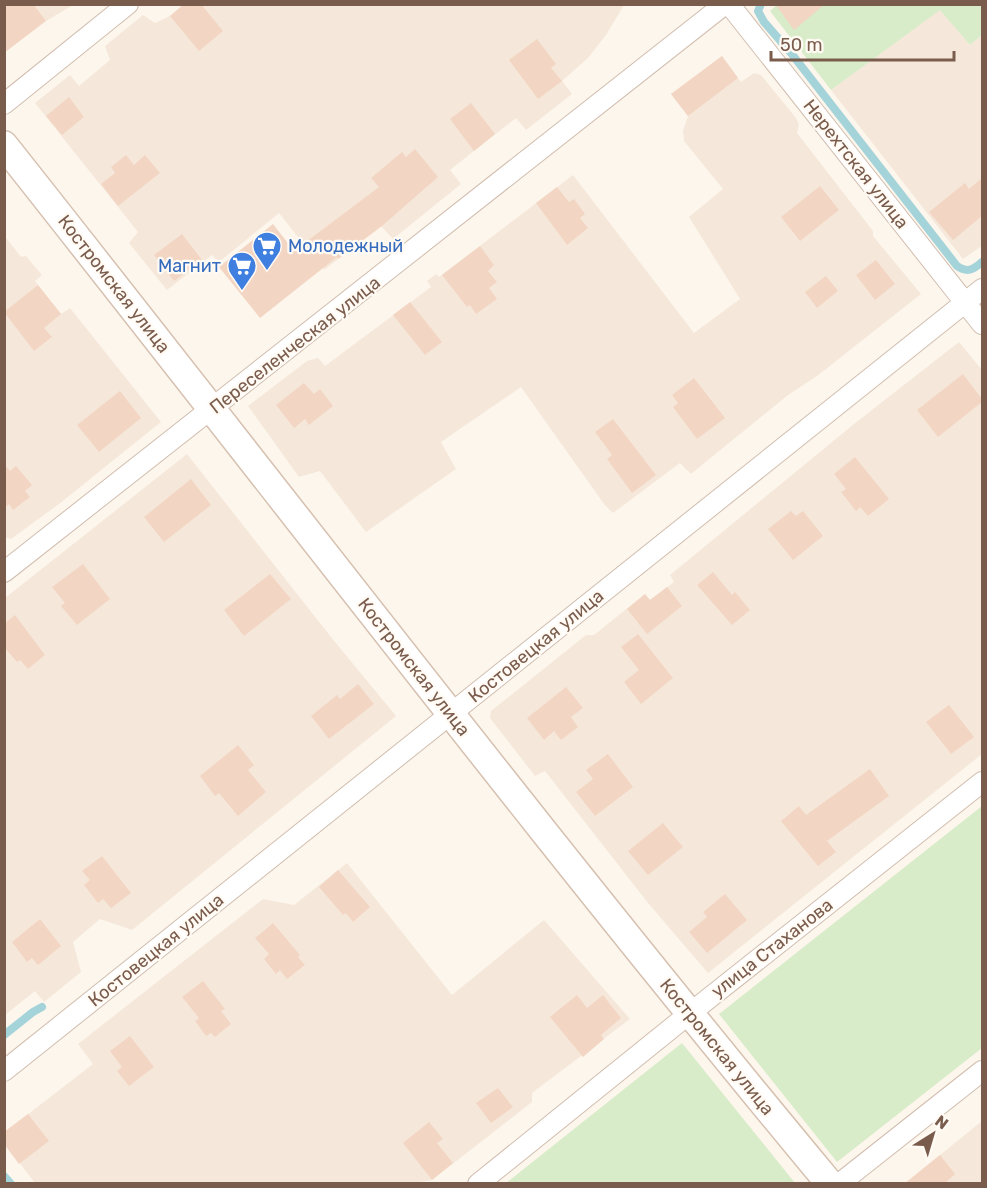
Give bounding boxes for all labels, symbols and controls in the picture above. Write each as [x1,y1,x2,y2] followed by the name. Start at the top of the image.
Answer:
[771,24,954,62] scale bar
[780,34,823,56] text: 50 m
[799,95,913,233] street label: Нерехтская улица
[53,211,175,357] street label: Костромская улица
[251,230,283,272] supermarket icon: Молодежный
[288,235,403,257] place label: Молодежный
[226,250,258,292] supermarket icon: Магнит
[158,255,221,277] place label: Магнит
[205,271,385,419] street label: Переселенческая улица
[464,585,608,707] street label: Костовецкая улица
[353,594,475,740] street label: Костромская улица
[84,889,228,1011] street label: Костовецкая улица
[707,894,837,1002] street label: улица Стаханова
[655,974,779,1120] street label: Костромская улица
[903,1104,963,1164] north arrow
[931,1111,952,1133] text: N

